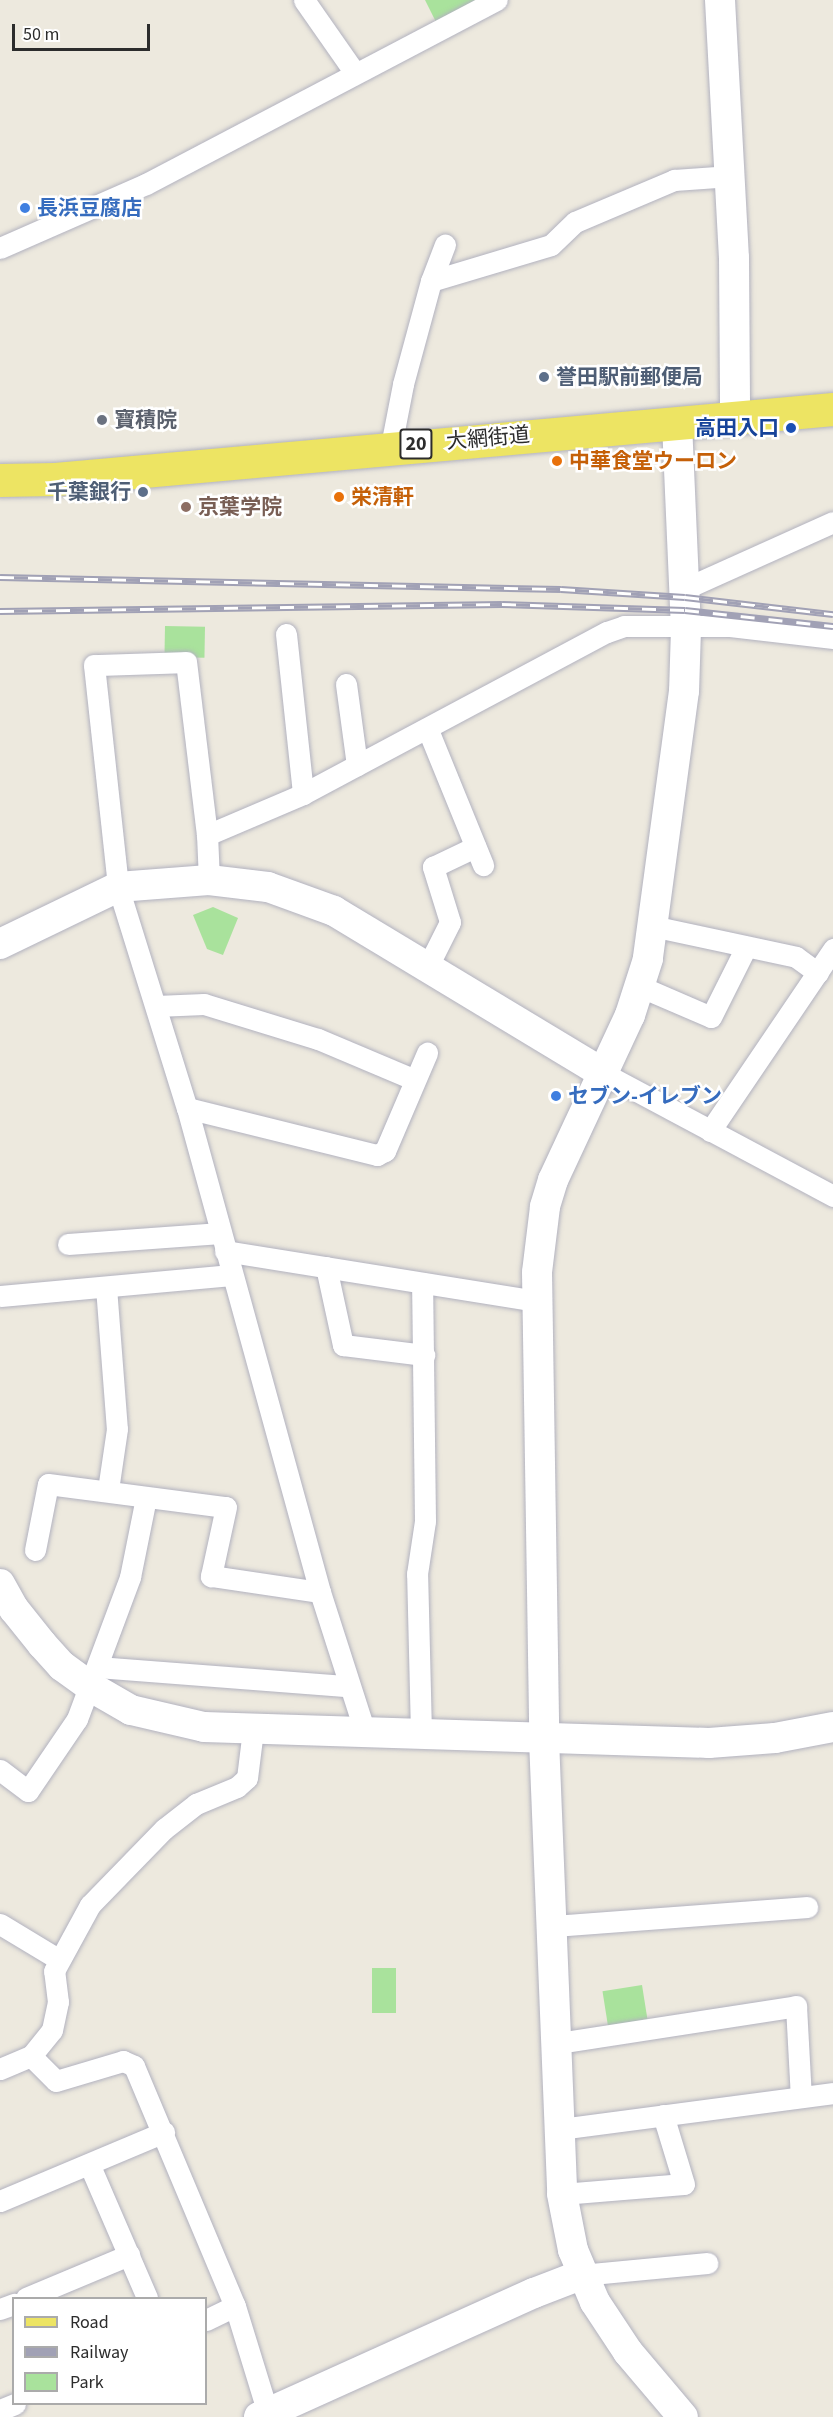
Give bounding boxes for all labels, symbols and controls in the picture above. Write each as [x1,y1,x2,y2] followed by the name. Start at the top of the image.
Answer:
[15,12,153,50] scale bar
[23,22,59,47] text: 50 m
[37,195,142,221] place label: 長浜豆腐店
[18,201,32,215] marker: 長浜豆腐店
[556,364,703,390] place label: 誉田駅前郵便局
[537,370,551,384] marker: 誉田駅前郵便局
[114,407,177,433] place label: 寶積院
[95,413,109,427] marker: 寶積院
[695,415,779,441] place label: 高田入口
[784,421,798,435] marker: 高田入口
[445,422,531,454] street label: 大網街道
[398,427,434,461] road number: 20
[569,448,737,474] place label: 中華食堂ウーロン
[550,454,564,468] marker: 中華食堂ウーロン
[47,479,131,505] place label: 千葉銀行
[351,484,414,510] place label: 栄清軒
[136,485,150,499] marker: 千葉銀行
[332,490,346,504] marker: 栄清軒
[198,494,282,520] place label: 京葉学院
[179,500,193,514] marker: 京葉学院
[568,1083,722,1109] place label: セブン-イレブン
[549,1089,563,1103] marker: セブン-イレブン
[12,2297,207,2405] legend
[70,2310,109,2335] text: Road
[70,2340,129,2365] text: Railway
[70,2370,104,2395] text: Park

